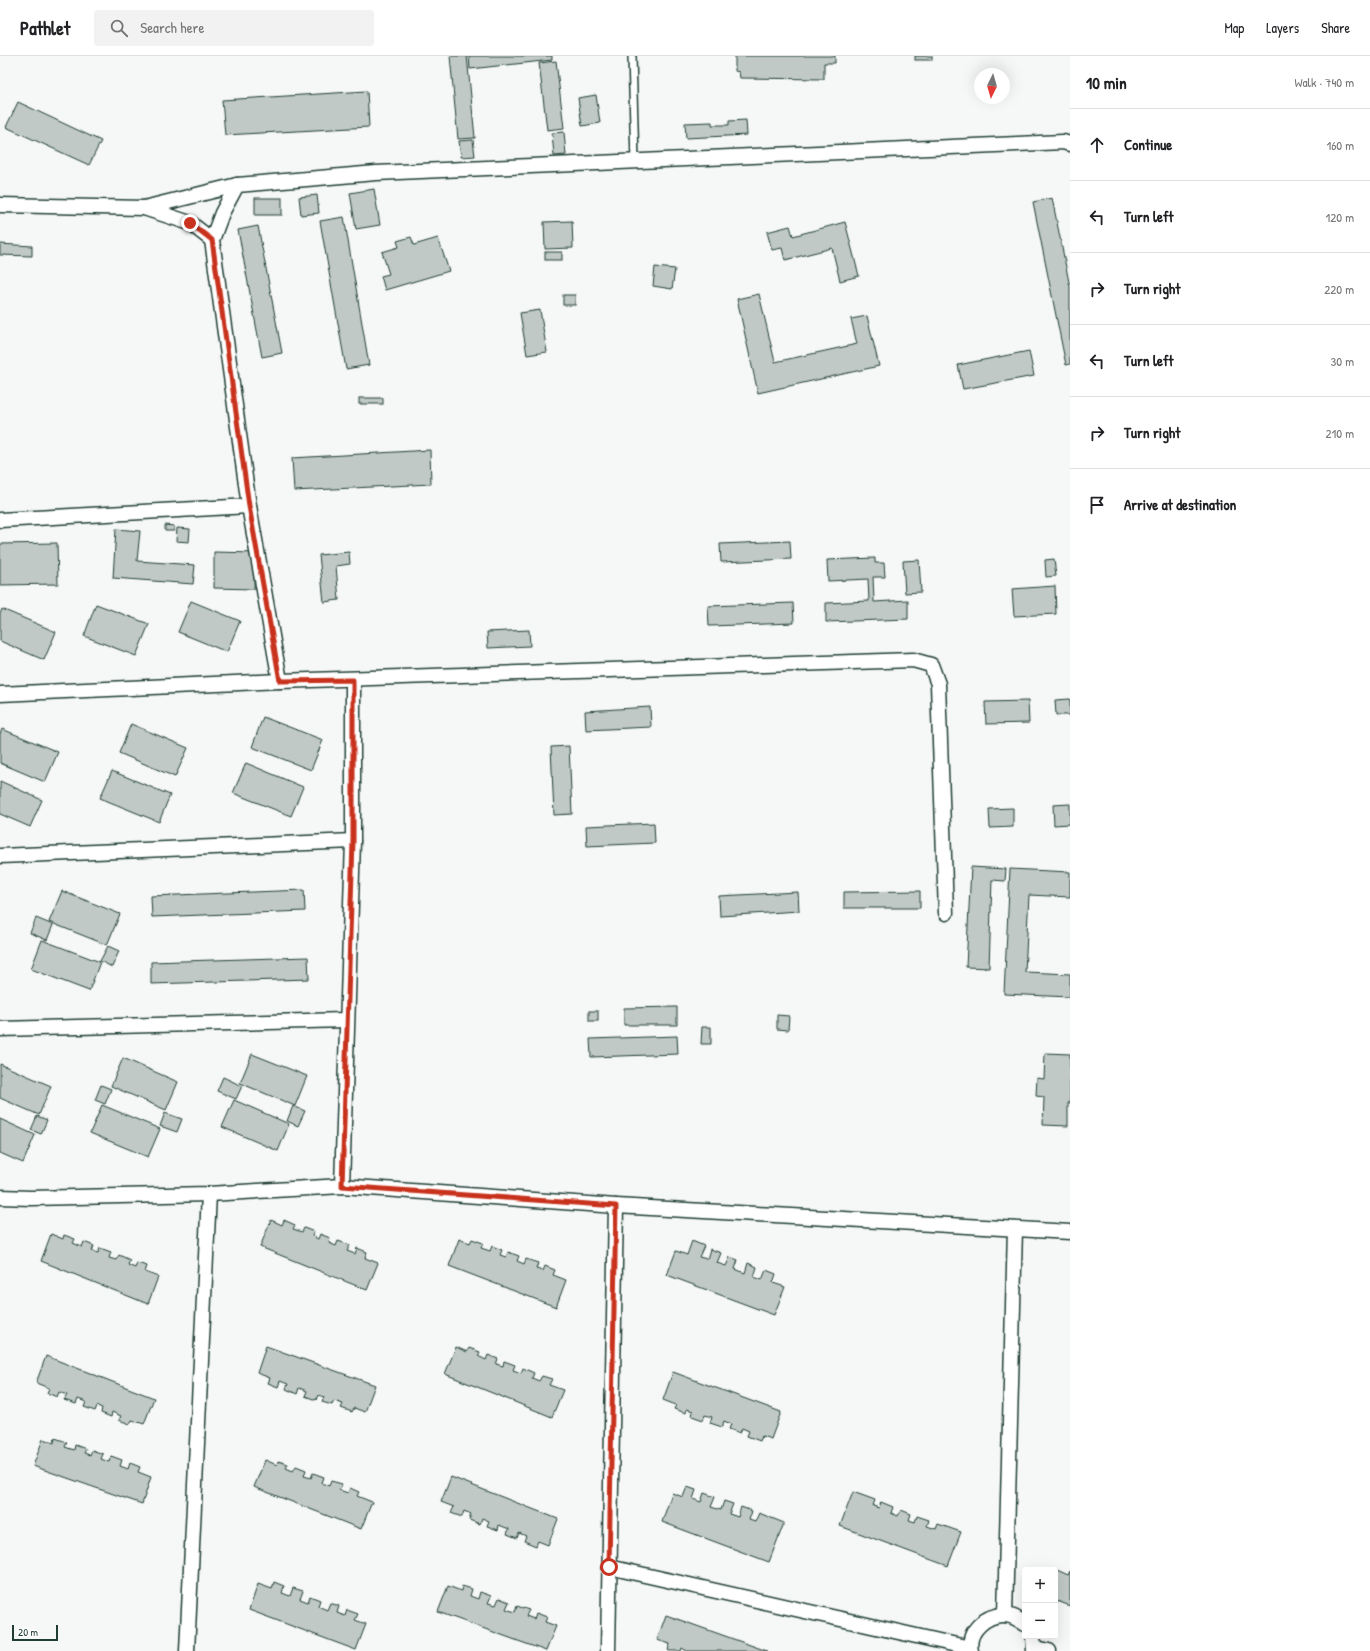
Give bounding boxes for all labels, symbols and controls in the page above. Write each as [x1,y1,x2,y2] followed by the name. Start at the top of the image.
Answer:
[94,10,374,46] search box
[20,15,70,41] text: Pathlet
[108,17,130,39] icon: search
[140,17,204,38] text: Search here
[1224,18,1244,37] text: Map
[1266,18,1299,37] text: Layers
[1321,18,1350,37] text: Share
[974,68,1010,104] north arrow
[1086,71,1127,94] text: 10 min
[1294,73,1354,91] text: Walk · 740 m
[1086,134,1108,156] icon: ahead
[1124,134,1172,155] text: Continue
[1326,136,1354,154] text: 160 m
[1086,206,1108,228] icon: left
[1124,206,1174,227] text: Turn left
[1326,208,1354,226] text: 120 m
[181,214,199,232] route end
[1086,278,1108,300] icon: right
[1124,278,1180,299] text: Turn right
[1324,280,1354,298] text: 220 m
[1086,350,1108,372] icon: left
[1124,350,1174,371] text: Turn left
[1331,352,1354,370] text: 30 m
[1086,422,1108,444] icon: right
[1124,422,1180,443] text: Turn right
[1326,424,1354,442] text: 210 m
[1086,494,1108,516] icon: arrive
[1124,494,1236,515] text: Arrive at destination
[600,1558,618,1576] route start
[1022,1567,1058,1639] map controls
[1022,1567,1058,1603] button: +
[1022,1603,1058,1639] button: −
[12,1623,58,1642] scale bar
[18,1625,38,1639] text: 20 m

